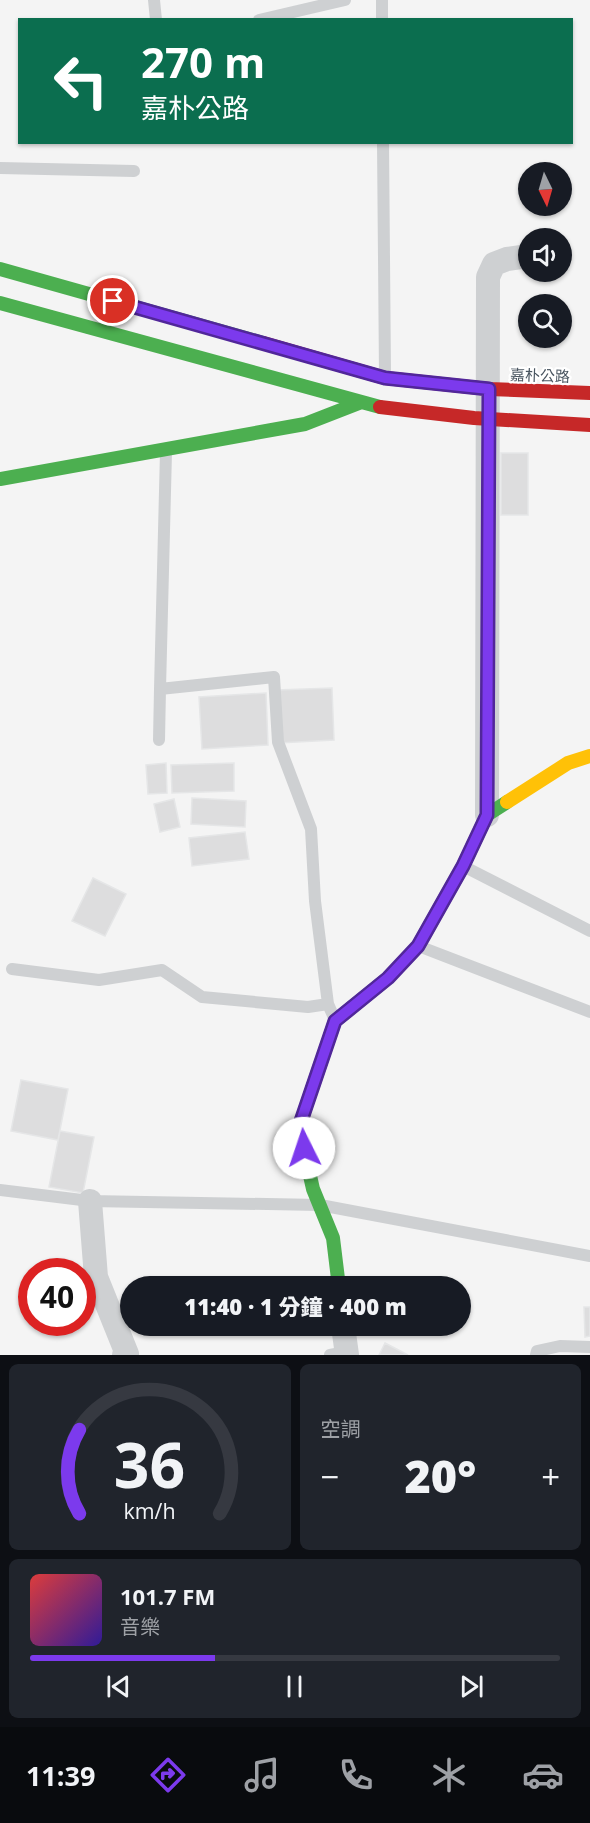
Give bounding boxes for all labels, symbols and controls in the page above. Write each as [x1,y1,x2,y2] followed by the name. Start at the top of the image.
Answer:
[141,33,265,90] text: 270 m
[42,42,120,120] icon: left
[141,89,249,126] text: 嘉朴公路
[518,162,572,216] north arrow
[518,162,572,348] map controls
[518,228,572,282] button: sound
[87,275,138,326] pin
[96,284,129,317] icon: arrive
[518,294,572,348] button: search
[510,364,570,386] street label: 嘉朴公路
[272,1116,336,1180] position arrow
[18,1258,96,1336] speed limit sign: 40
[184,1291,407,1321] text: 11:40 · 1 分鐘 · 400 m
[321,1415,361,1442] text: 空調
[114,1421,185,1506] text: 36
[404,1445,476,1506] text: 20°
[321,1454,339,1499] text: −
[541,1454,560,1499] text: +
[124,1496,176,1525] text: km/h
[120,1581,215,1611] text: 101.7 FM
[120,1613,160,1640] text: 音樂
[102,1670,135,1703] icon: previous
[278,1670,311,1703] icon: pause
[455,1670,488,1703] icon: next
[147,1754,189,1796] icon: directions
[241,1754,283,1796] icon: music
[335,1754,377,1796] icon: phone
[428,1754,470,1796] icon: climate
[522,1754,564,1796] icon: car
[26,1757,95,1794] text: 11:39

